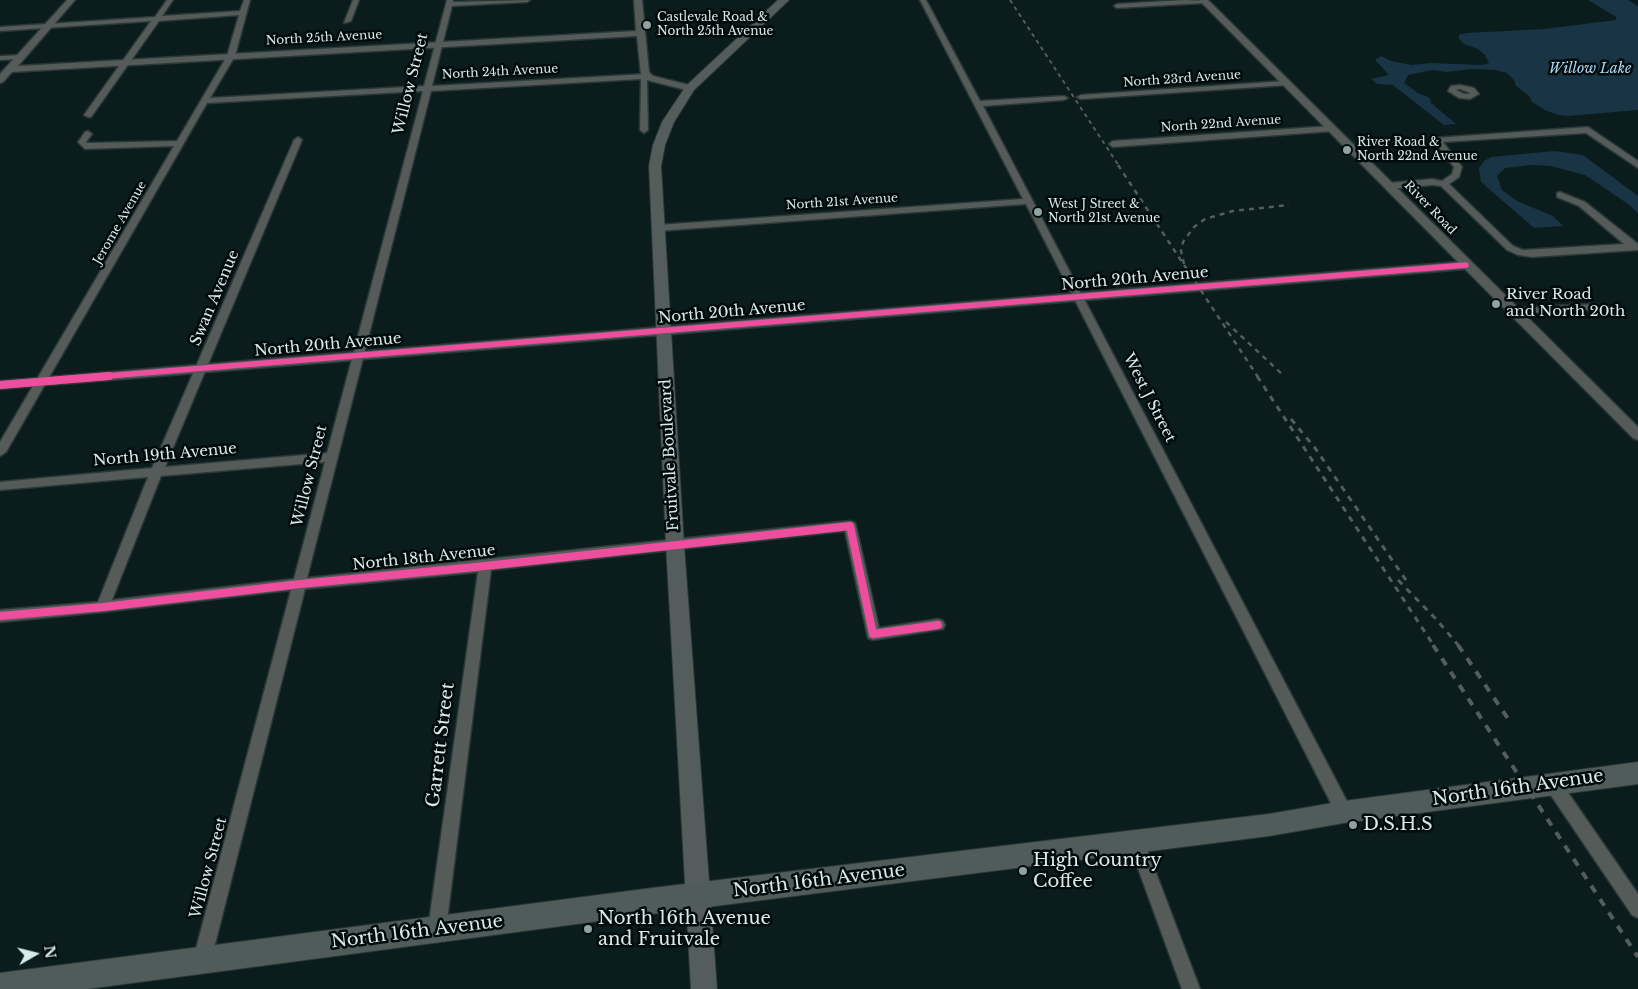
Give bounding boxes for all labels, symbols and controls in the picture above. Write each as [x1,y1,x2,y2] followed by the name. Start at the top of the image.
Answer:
[657,11,773,39] place label: Castlevale Road & North 25th Avenue
[641,19,653,31] marker: Castlevale Road & North 25th Avenue
[266,28,382,48] street label: North 25th Avenue
[390,31,432,137] street label: Willow Street
[1549,61,1631,77] water label: Willow Lake
[441,62,559,82] street label: North 24th Avenue
[1123,68,1241,90] street label: North 23rd Avenue
[1160,113,1282,135] street label: North 22nd Avenue
[1357,136,1478,164] place label: River Road & North 22nd Avenue
[1341,144,1353,156] marker: River Road & North 22nd Avenue
[1401,178,1459,238] street label: River Road
[90,179,150,267] street label: Jerome Avenue
[786,191,898,213] street label: North 21st Avenue
[1048,198,1160,226] place label: West J Street & North 21st Avenue
[1032,206,1044,218] marker: West J Street & North 21st Avenue
[187,247,243,349] street label: Swan Avenue
[1061,264,1209,294] street label: North 20th Avenue
[1506,286,1625,321] place label: River Road and North 20th
[658,297,806,327] street label: North 20th Avenue
[1490,298,1502,310] marker: River Road and North 20th
[254,330,402,360] street label: North 20th Avenue
[1119,351,1179,445] street label: West J Street
[657,379,683,531] street label: Fruitvale Boulevard
[289,423,331,529] street label: Willow Street
[92,440,238,470] street label: North 19th Avenue
[352,542,496,574] street label: North 18th Avenue
[423,681,459,809] street label: Garrett Street
[1431,765,1605,811] street label: North 16th Avenue
[1363,814,1433,836] place label: D.S.H.S
[187,815,231,921] street label: Willow Street
[1347,819,1359,831] marker: D.S.H.S
[1033,850,1162,892] place label: High Country Coffee
[732,860,906,902] street label: North 16th Avenue
[1017,865,1029,877] marker: High Country Coffee
[598,908,771,951] place label: North 16th Avenue and Fruitvale
[330,911,504,953] street label: North 16th Avenue
[582,923,594,935] marker: North 16th Avenue and Fruitvale
[10,929,60,979] north arrow
[40,944,60,960] text: N

